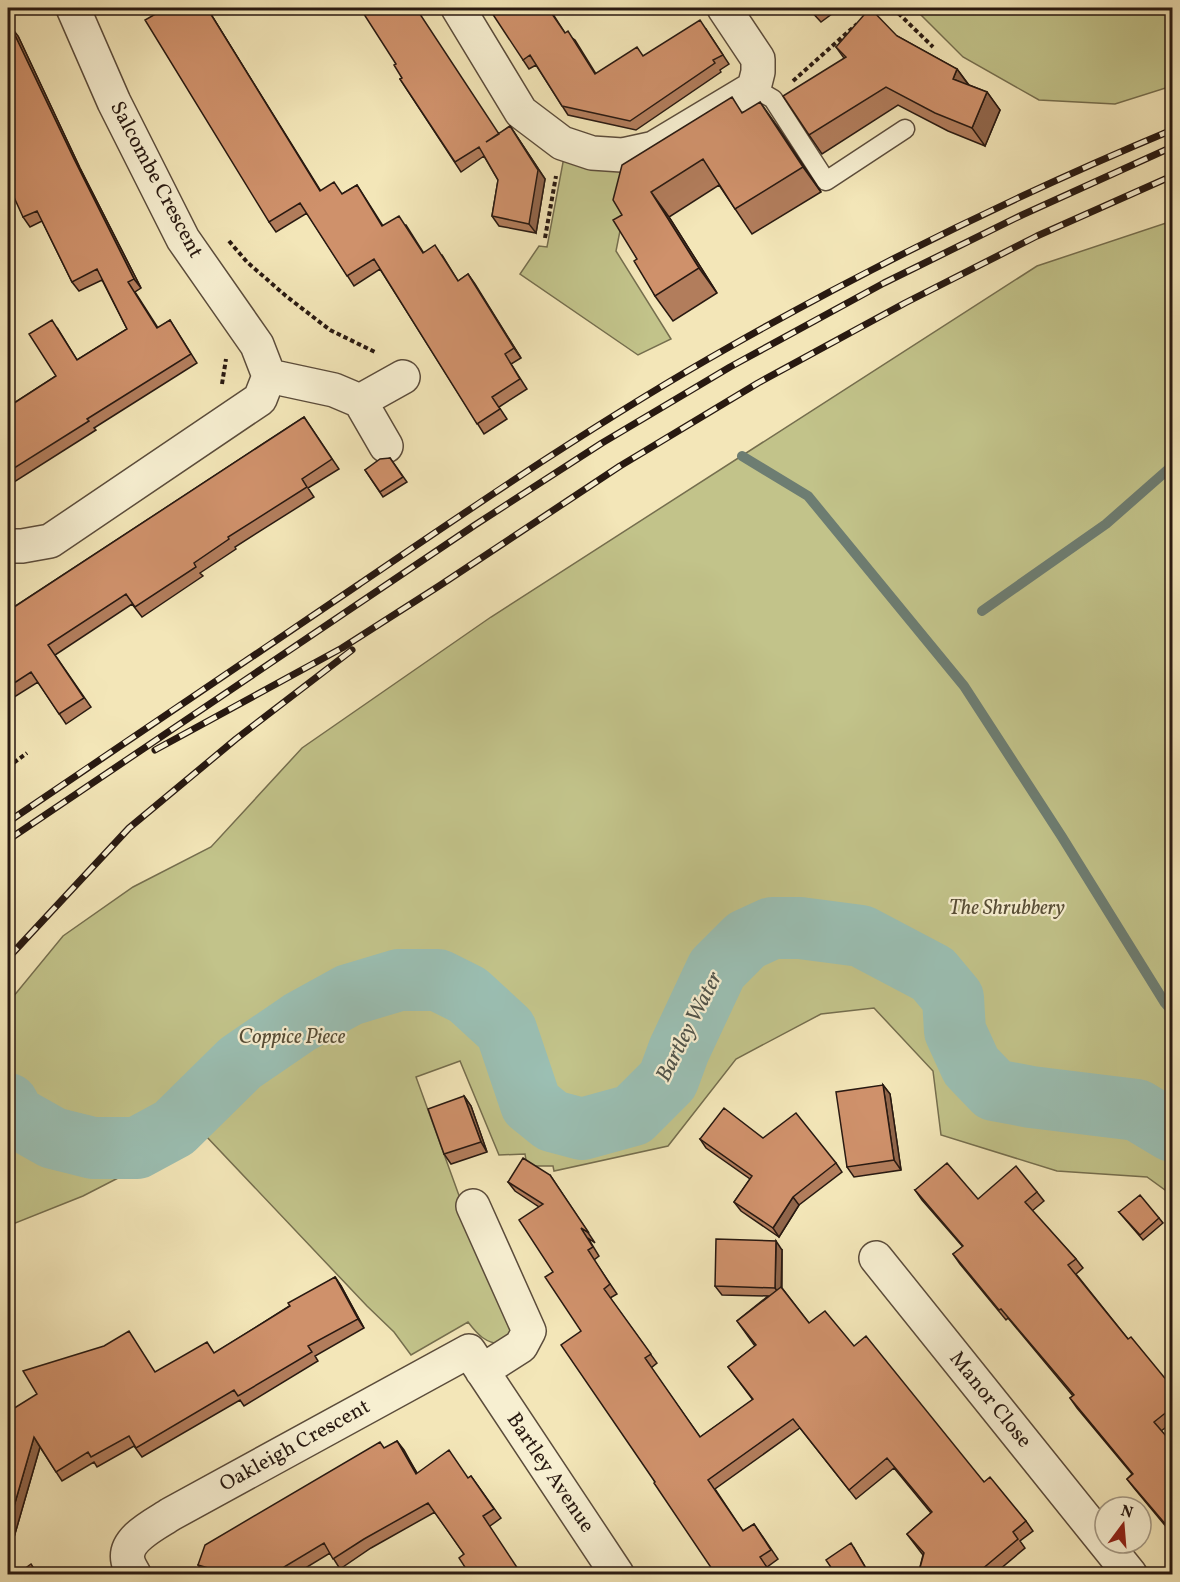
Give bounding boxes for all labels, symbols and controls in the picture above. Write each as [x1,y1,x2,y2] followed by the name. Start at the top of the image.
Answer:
[102,96,210,264] street label: Salcombe Crescent
[949,894,1065,923] park label: The Shrubbery
[649,966,731,1087] water label: Bartley Water
[239,1023,346,1052] park label: Coppice Piece
[942,1345,1038,1455] street label: Manor Close
[215,1393,375,1499] street label: Oakleigh Crescent
[499,1407,601,1539] street label: Bartley Avenue
[1093,1495,1153,1555] north arrow
[1118,1500,1136,1525] text: N

